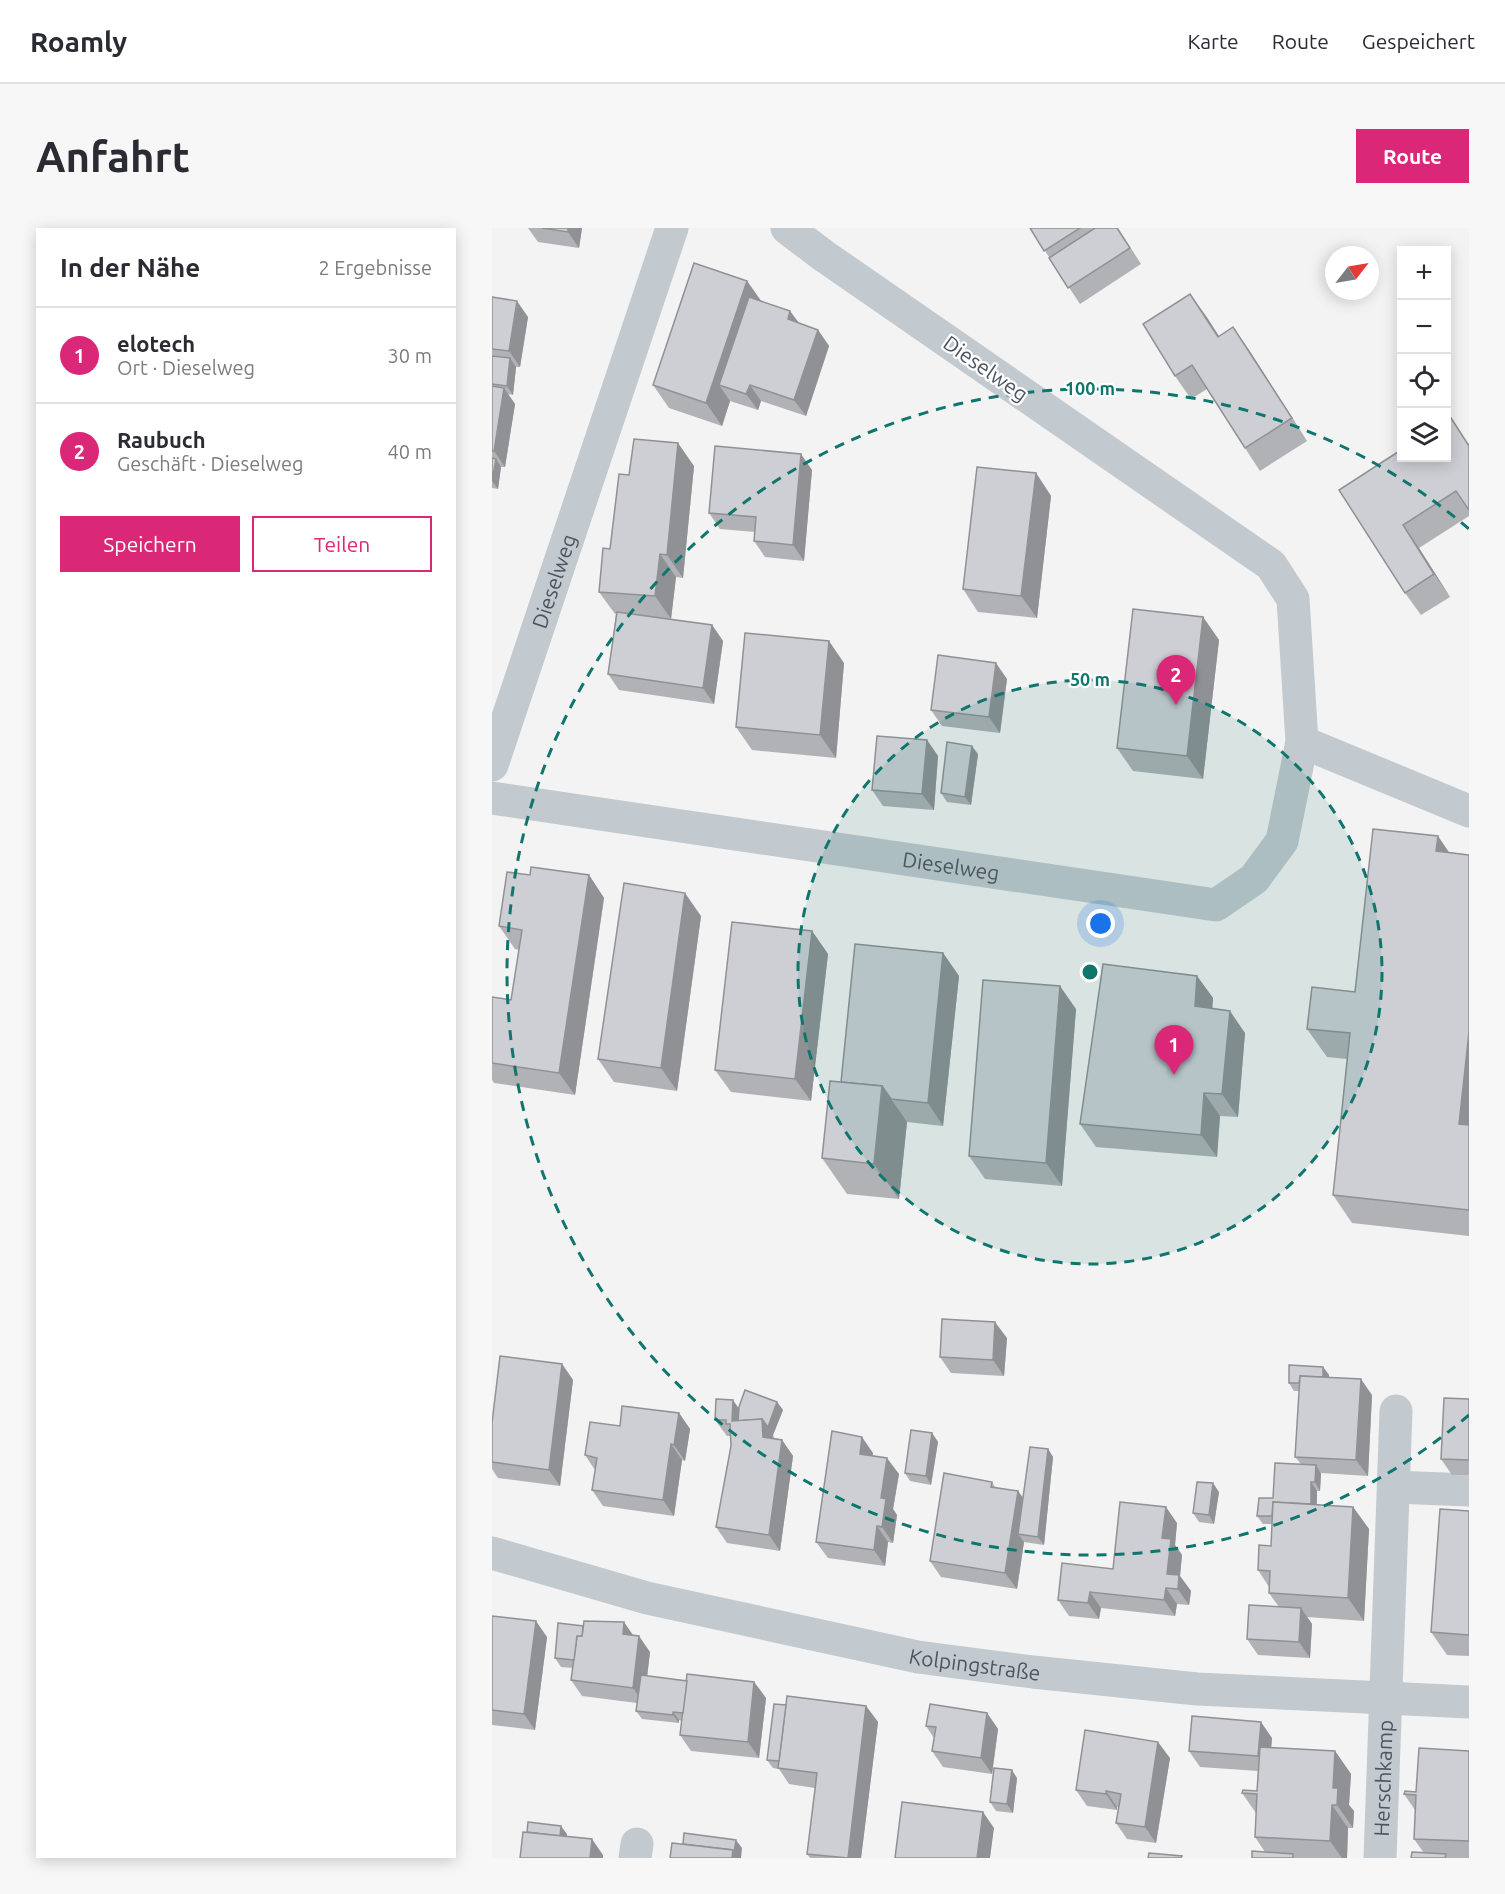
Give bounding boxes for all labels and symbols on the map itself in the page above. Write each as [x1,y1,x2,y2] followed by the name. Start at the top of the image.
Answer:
[1325,246,1379,300] north arrow
[939,330,1033,406] street label: Dieselweg
[1065,378,1115,398] text: 100 m
[527,531,581,631] street label: Dieselweg
[1156,656,1196,705] pin: 2
[1070,669,1110,689] text: 50 m
[901,847,1001,885] street label: Dieselweg
[1086,909,1115,938] your location
[1080,962,1100,982] centre of rings
[1154,1026,1194,1075] pin: 1
[907,1643,1042,1685] street label: Kolpingstraße
[1369,1719,1397,1837] street label: Herschkamp

